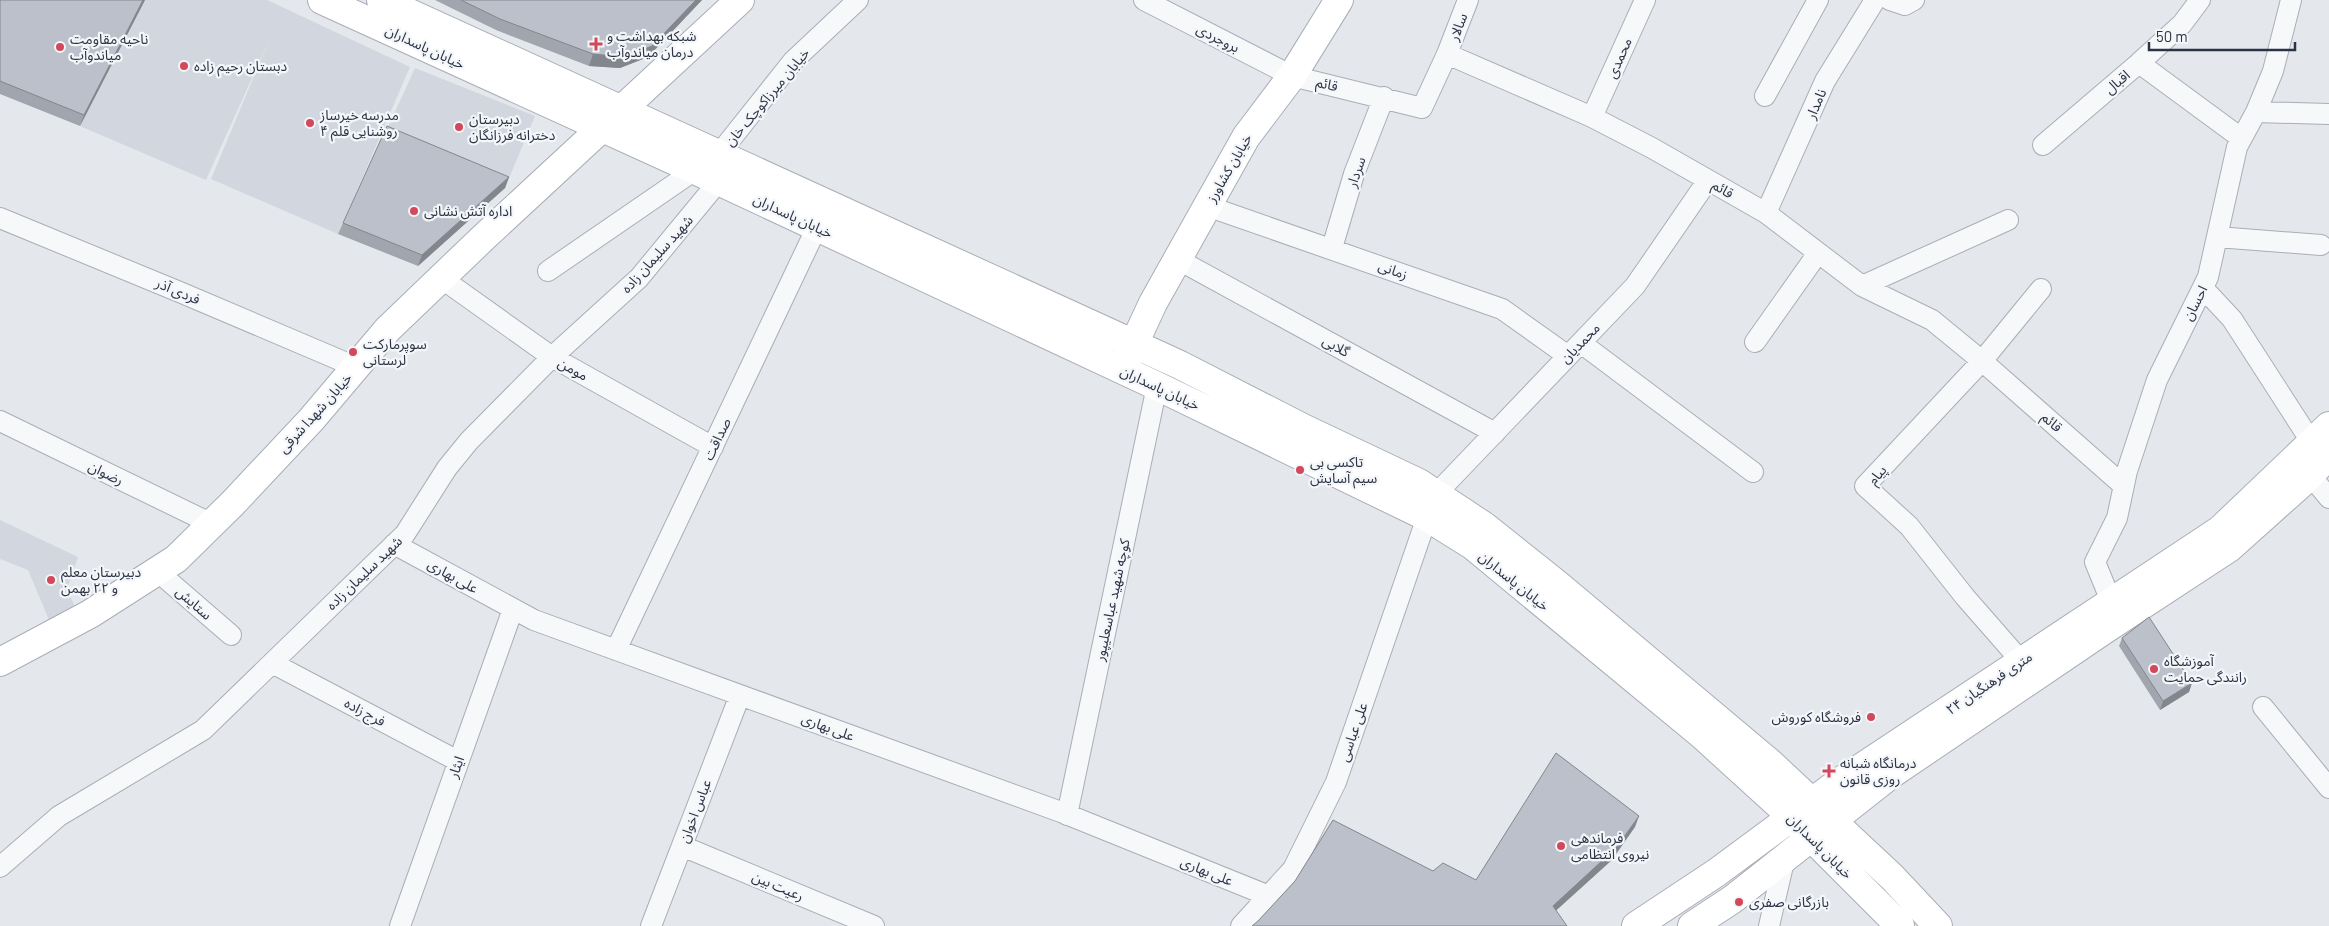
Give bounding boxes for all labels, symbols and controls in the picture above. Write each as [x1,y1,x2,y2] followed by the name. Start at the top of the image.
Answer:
[1444,11,1471,44] street label: سالار
[1193,19,1243,57] street label: بروجردی
[2149,20,2295,52] scale bar
[382,21,468,74] street label: خیابان پاسداران
[607,27,696,61] place label: شبکه بهداشت و درمان میاندوآب
[2156,27,2188,45] text: 50 m
[70,30,148,64] place label: ناحیه مقاومت میاندوآب
[1602,35,1636,81] street label: محمدی
[589,37,603,51] marker: شبکه بهداشت و درمان میاندوآب
[54,41,66,53] marker: ناحیه مقاومت میاندوآب
[721,44,814,151] street label: خیابان میرزاکوچک خان
[194,57,288,77] place label: دبستان رحیم زاده
[178,60,190,72] marker: دبستان رحیم زاده
[2100,66,2134,98] street label: اقبال
[1314,73,1340,97] street label: قائم
[1801,86,1830,123] street label: نامدار
[319,106,399,142] place label: مدرسه خیرساز روشنایی قلم ۴
[469,110,556,144] place label: دبیرستان دخترانه فرزانگان
[304,117,316,129] marker: مدرسه خیرساز روشنایی قلم ۴
[453,121,465,133] marker: دبیرستان دخترانه فرزانگان
[1202,131,1256,206] street label: خیابان کشاورز
[1342,154,1370,191] street label: سردار
[1708,176,1737,204] street label: قائم
[750,190,836,243] street label: خیابان پاسداران
[424,202,512,220] place label: اداره آتش نشانی
[408,205,420,217] marker: اداره آتش نشانی
[617,211,697,297] street label: شهید سلیمان زاده
[1376,256,1410,284] street label: زمانی
[152,273,203,308] street label: فردی آذر
[2179,282,2211,324] street label: احسان
[1556,319,1604,367] street label: محمدیان
[1319,331,1353,361] street label: گلابی
[363,335,427,369] place label: سوپرمارکت لرستانی
[347,346,359,358] marker: سوپرمارکت لرستانی
[555,353,591,385] street label: مومن
[1117,362,1203,415] street label: خیابان پاسداران
[274,369,356,457] street label: خیابان شهدا شرقی
[2036,408,2066,438] street label: قائم
[699,415,734,463] street label: صداقت
[1310,453,1377,489] place label: تاکسی بی سیم آسایش
[85,457,127,489] street label: رضوان
[1864,461,1892,490] street label: پیام
[1294,464,1306,476] marker: تاکسی بی سیم آسایش
[322,532,406,614] street label: شهید سلیمان زاده
[1090,537,1135,664] street label: کوچه شهید عباسعلیپور
[1474,547,1553,616] street label: خیابان پاسداران
[425,555,481,597] street label: علی بهاری
[61,563,141,597] place label: دبیرستان معلم و ۲۲ بهمن
[45,574,57,586] marker: دبیرستان معلم و ۲۲ بهمن
[172,582,216,624] street label: ستایش
[1942,647,2036,719] street label: ۲۴ متری فرهنگیان
[2164,652,2247,686] place label: آموزشگاه رانندگی حمایت
[2148,663,2160,675] marker: آموزشگاه رانندگی حمایت
[340,694,389,732] street label: فرج زاده
[1334,700,1372,764] street label: علی عباسی
[1772,708,1861,726] place label: فروشگاه کوروش
[799,709,857,745] street label: علی بهاری
[1865,711,1877,723] marker: فروشگاه کوروش
[443,754,468,781] street label: ایثار
[1840,754,1917,788] place label: درمانگاه شبانه روزی قانون
[1822,764,1836,778] marker: درمانگاه شبانه روزی قانون
[675,777,715,845] street label: عباس اخوان
[1783,809,1857,883] street label: خیابان پاسداران
[1571,829,1649,863] place label: فرماندهی نیروی انتظامی
[1555,840,1567,852] marker: فرماندهی نیروی انتظامی
[1178,852,1236,890] street label: علی بهاری
[749,867,807,905] street label: رعیت بین
[1749,893,1829,911] place label: بازرگانی صفری
[1733,896,1745,908] marker: بازرگانی صفری

